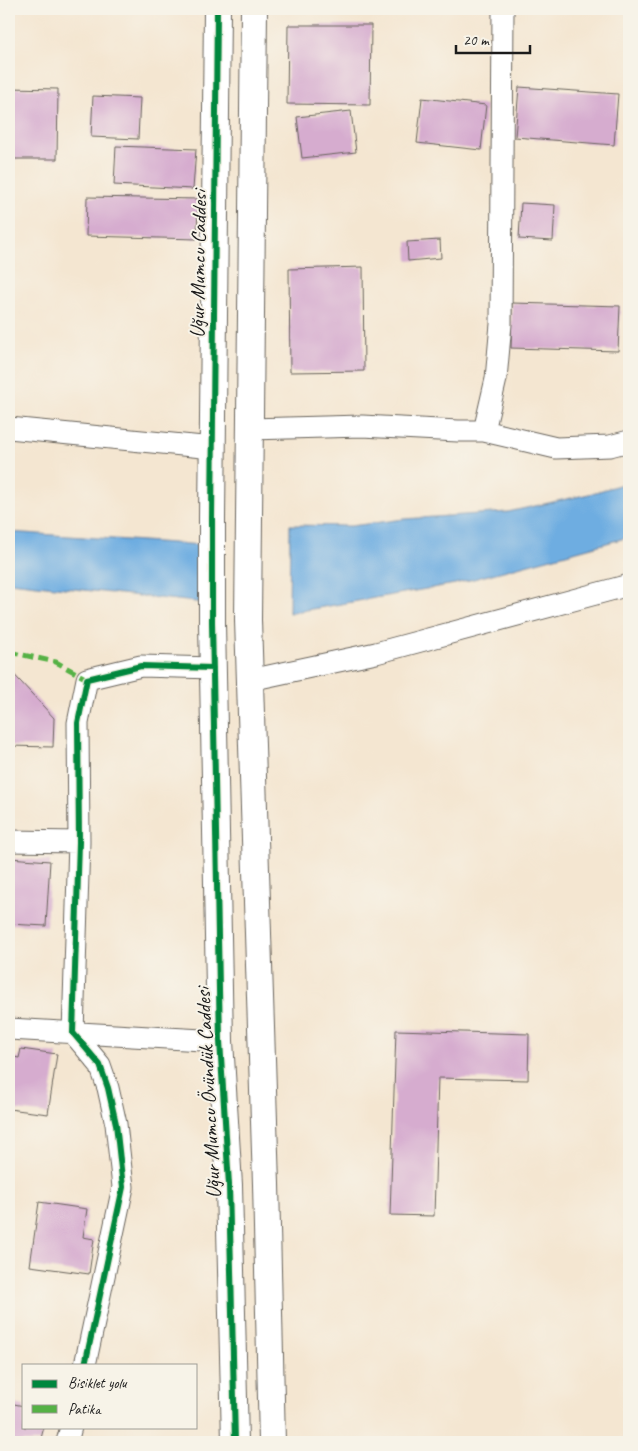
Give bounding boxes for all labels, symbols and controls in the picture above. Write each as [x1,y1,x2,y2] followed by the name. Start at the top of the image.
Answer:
[456,22,529,54] scale bar
[463,31,490,50] text: 20 m
[184,187,212,338] street label: Uğur Mumcu Caddesi
[189,984,227,1199] street label: Uğur Mumcu Övündük Caddesi
[22,1364,198,1428] legend
[68,1374,128,1393] text: Bisiklet yolu
[68,1400,102,1419] text: Patika

